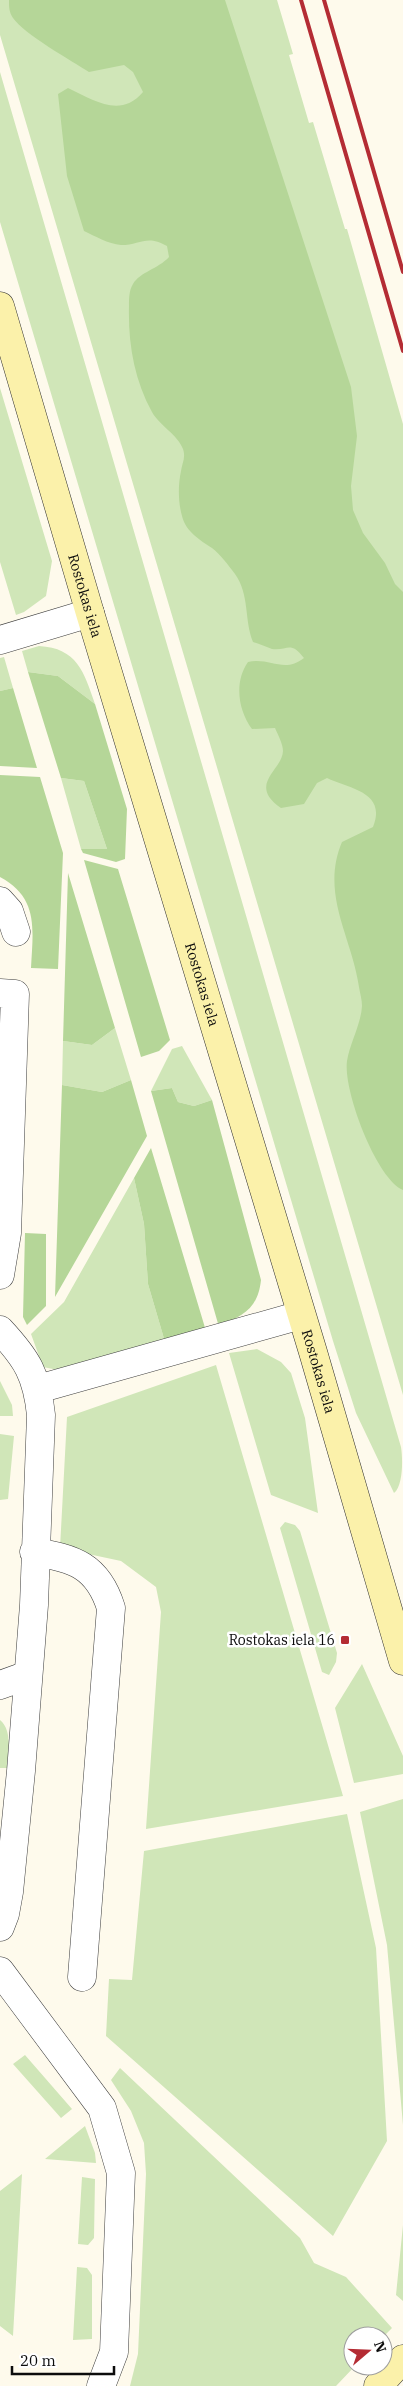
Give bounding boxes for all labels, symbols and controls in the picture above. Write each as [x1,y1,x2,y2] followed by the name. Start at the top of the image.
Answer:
[64,552,106,640] street label: Rostokas iela
[181,941,223,1029] street label: Rostokas iela
[298,1327,339,1416] street label: Rostokas iela
[229,1631,335,1649] place label: Rostokas iela 16
[339,1634,351,1646] marker: Rostokas iela 16
[343,2326,393,2376] north arrow
[370,2339,391,2355] text: N
[12,2344,115,2376] scale bar
[20,2351,56,2370] text: 20 m

